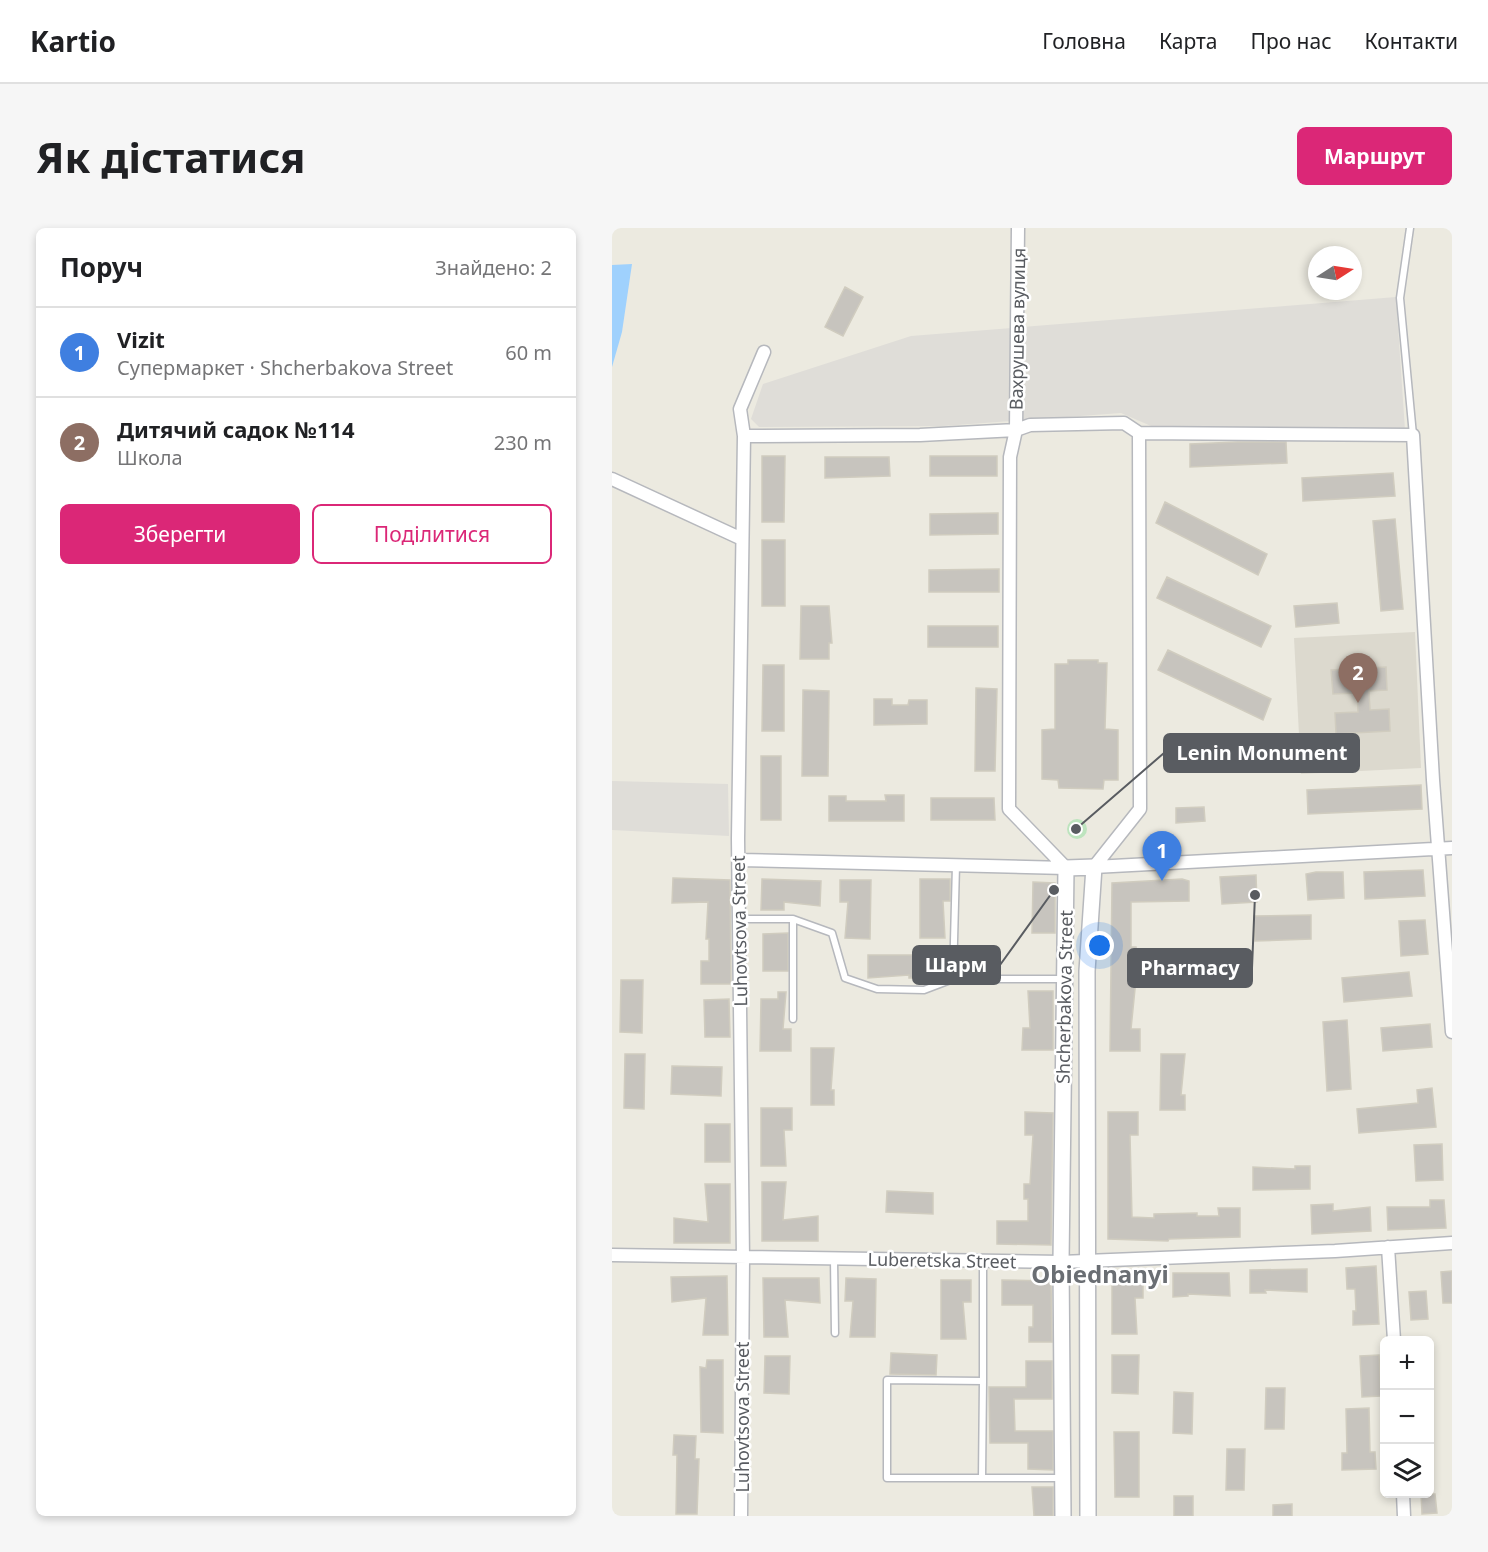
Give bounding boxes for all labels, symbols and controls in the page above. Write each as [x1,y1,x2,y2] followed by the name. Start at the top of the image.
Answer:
[30,22,116,60] text: Kartio
[1042,27,1126,55] text: Головна
[1159,27,1217,55] text: Карта
[1250,27,1332,55] text: Про нас
[1365,27,1458,55] text: Контакти
[1297,127,1452,185] button: Маршрут
[36,128,305,185] text: Як дістатися
[1308,246,1362,300] north arrow
[1004,248,1030,410] street label: Вахрушева вулиця
[60,249,143,285] text: Поруч
[435,254,552,281] text: Знайдено: 2
[117,324,165,354] text: Vizit
[74,339,85,366] text: 1
[505,339,552,366] text: 60 m
[117,354,453,381] text: Супермаркет · Shcherbakova Street
[117,414,355,444] text: Дитячий садок №114
[74,429,85,456] text: 2
[494,429,552,456] text: 230 m
[117,444,183,471] text: Школа
[60,504,300,564] button: Зберегти
[312,504,552,564] button: Поділитися
[1338,654,1378,703] pin: 2
[1164,734,1359,772] callout: Lenin Monument
[1177,739,1348,766] text: Lenin Monument
[1142,832,1182,881] pin: 1
[726,855,752,1007] street label: Luhovtsova Street
[1050,909,1078,1084] street label: Shcherbakova Street
[1085,931,1114,960] your location
[913,946,1000,984] callout: Шарм
[1128,949,1252,987] callout: Pharmacy
[925,951,987,978] text: Шарм
[1140,954,1240,981] text: Pharmacy
[867,1247,1017,1273] street label: Luberetska Street
[1031,1257,1169,1290] district label: Obiednanyi
[1380,1336,1434,1498] map controls
[1380,1336,1434,1390] button: +
[730,1341,754,1493] street label: Luhovtsova Street
[1380,1390,1434,1444] button: −
[1380,1444,1434,1498] button: layers

